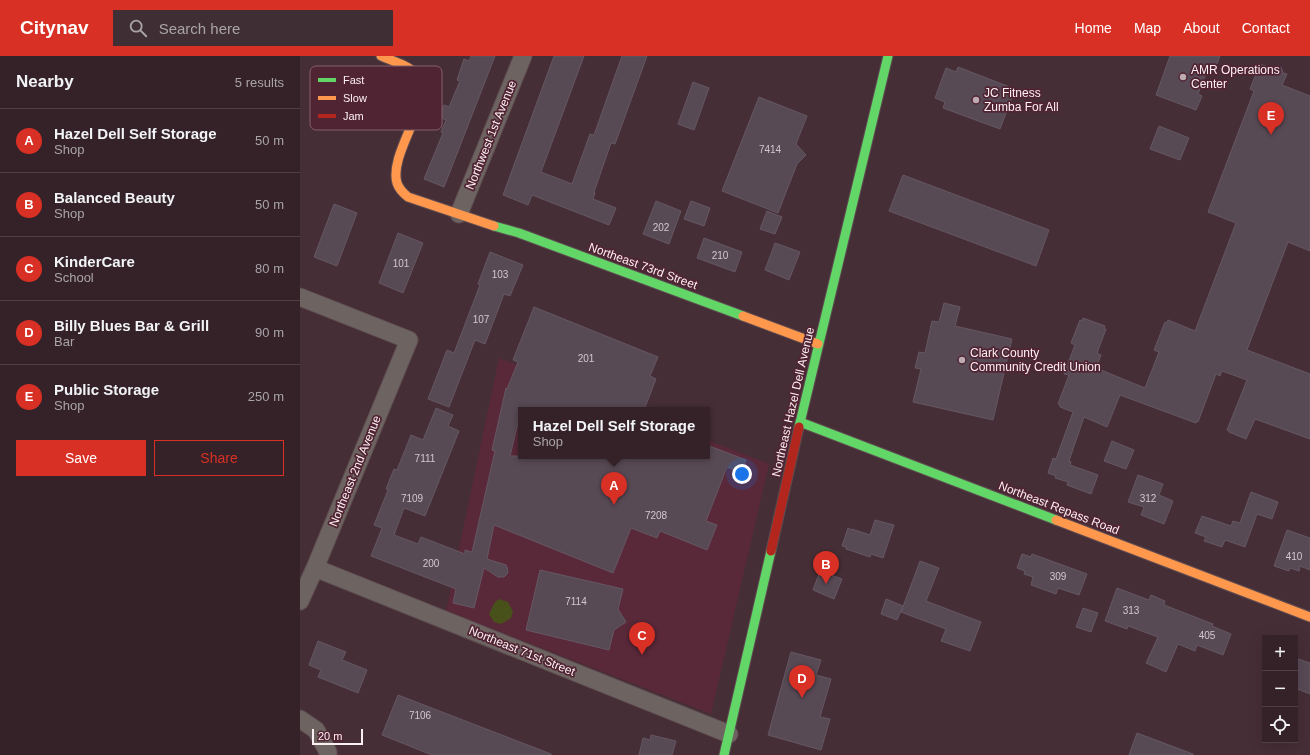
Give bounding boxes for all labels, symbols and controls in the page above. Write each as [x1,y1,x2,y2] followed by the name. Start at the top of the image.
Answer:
[113,10,393,46] search box
[20,17,89,38] text: Citynav
[127,17,149,39] icon: search
[159,20,240,37] text: Search here
[1075,20,1112,36] text: Home
[1134,20,1161,36] text: Map
[1183,20,1220,36] text: About
[1242,20,1290,36] text: Contact
[1191,63,1280,91] place label: AMR Operations Center
[310,66,442,130] legend
[16,72,74,91] text: Nearby
[1178,72,1188,82] marker: AMR Operations Center
[343,74,364,86] text: Fast
[235,75,284,90] text: 5 results
[463,78,519,192] street label: Northwest 1st Avenue
[984,86,1059,114] place label: JC Fitness Zumba For All
[343,92,367,104] text: Slow
[971,95,981,105] marker: JC Fitness Zumba For All
[1258,102,1284,135] pin: E
[343,110,364,122] text: Jam
[54,125,217,142] text: Hazel Dell Self Storage
[24,133,34,148] text: A
[255,133,284,148] text: 50 m
[54,142,84,157] text: Shop
[759,144,782,155] house number: 7414
[54,189,175,206] text: Balanced Beauty
[24,197,34,212] text: B
[255,197,284,212] text: 50 m
[54,206,84,221] text: Shop
[653,222,670,233] house number: 202
[587,240,700,292] street label: Northeast 73rd Street
[712,250,729,261] house number: 210
[54,253,135,270] text: KinderCare
[393,258,410,269] house number: 101
[24,261,34,276] text: C
[255,261,284,276] text: 80 m
[492,269,509,280] house number: 103
[54,270,94,285] text: School
[473,314,490,325] house number: 107
[54,317,209,334] text: Billy Blues Bar & Grill
[24,325,34,340] text: D
[255,325,284,340] text: 90 m
[769,325,817,478] street label: Northeast Hazel Dell Avenue
[54,334,74,349] text: Bar
[970,346,1101,374] place label: Clark County Community Credit Union
[578,353,595,364] house number: 201
[957,355,967,365] marker: Clark County Community Credit Union
[54,381,159,398] text: Public Storage
[25,389,33,404] text: E
[248,389,284,404] text: 250 m
[54,398,84,413] text: Shop
[518,407,710,459] popup
[326,413,384,529] street label: Northeast 2nd Avenue
[533,417,695,434] text: Hazel Dell Self Storage
[533,434,563,449] text: Shop
[16,440,146,476] button: Save
[154,440,284,476] button: Share
[415,453,436,464] house number: 7111
[732,464,752,484] your location
[601,472,627,505] pin: A
[997,479,1121,537] street label: Northeast Repass Road
[401,493,424,504] house number: 7109
[1140,493,1157,504] house number: 312
[645,510,668,521] house number: 7208
[813,551,839,584] pin: B
[1286,551,1303,562] house number: 410
[423,558,440,569] house number: 200
[1050,571,1067,582] house number: 309
[565,596,587,607] house number: 7114
[1123,605,1140,616] house number: 313
[629,622,655,655] pin: C
[467,623,578,679] street label: Northeast 71st Street
[1199,630,1216,641] house number: 405
[1262,635,1298,743] map controls
[1262,635,1298,671] button: +
[789,665,815,698] pin: D
[1262,671,1298,707] button: −
[1262,707,1298,743] button: locate
[409,710,432,721] house number: 7106
[312,727,363,746] scale bar
[318,730,342,742] text: 20 m

